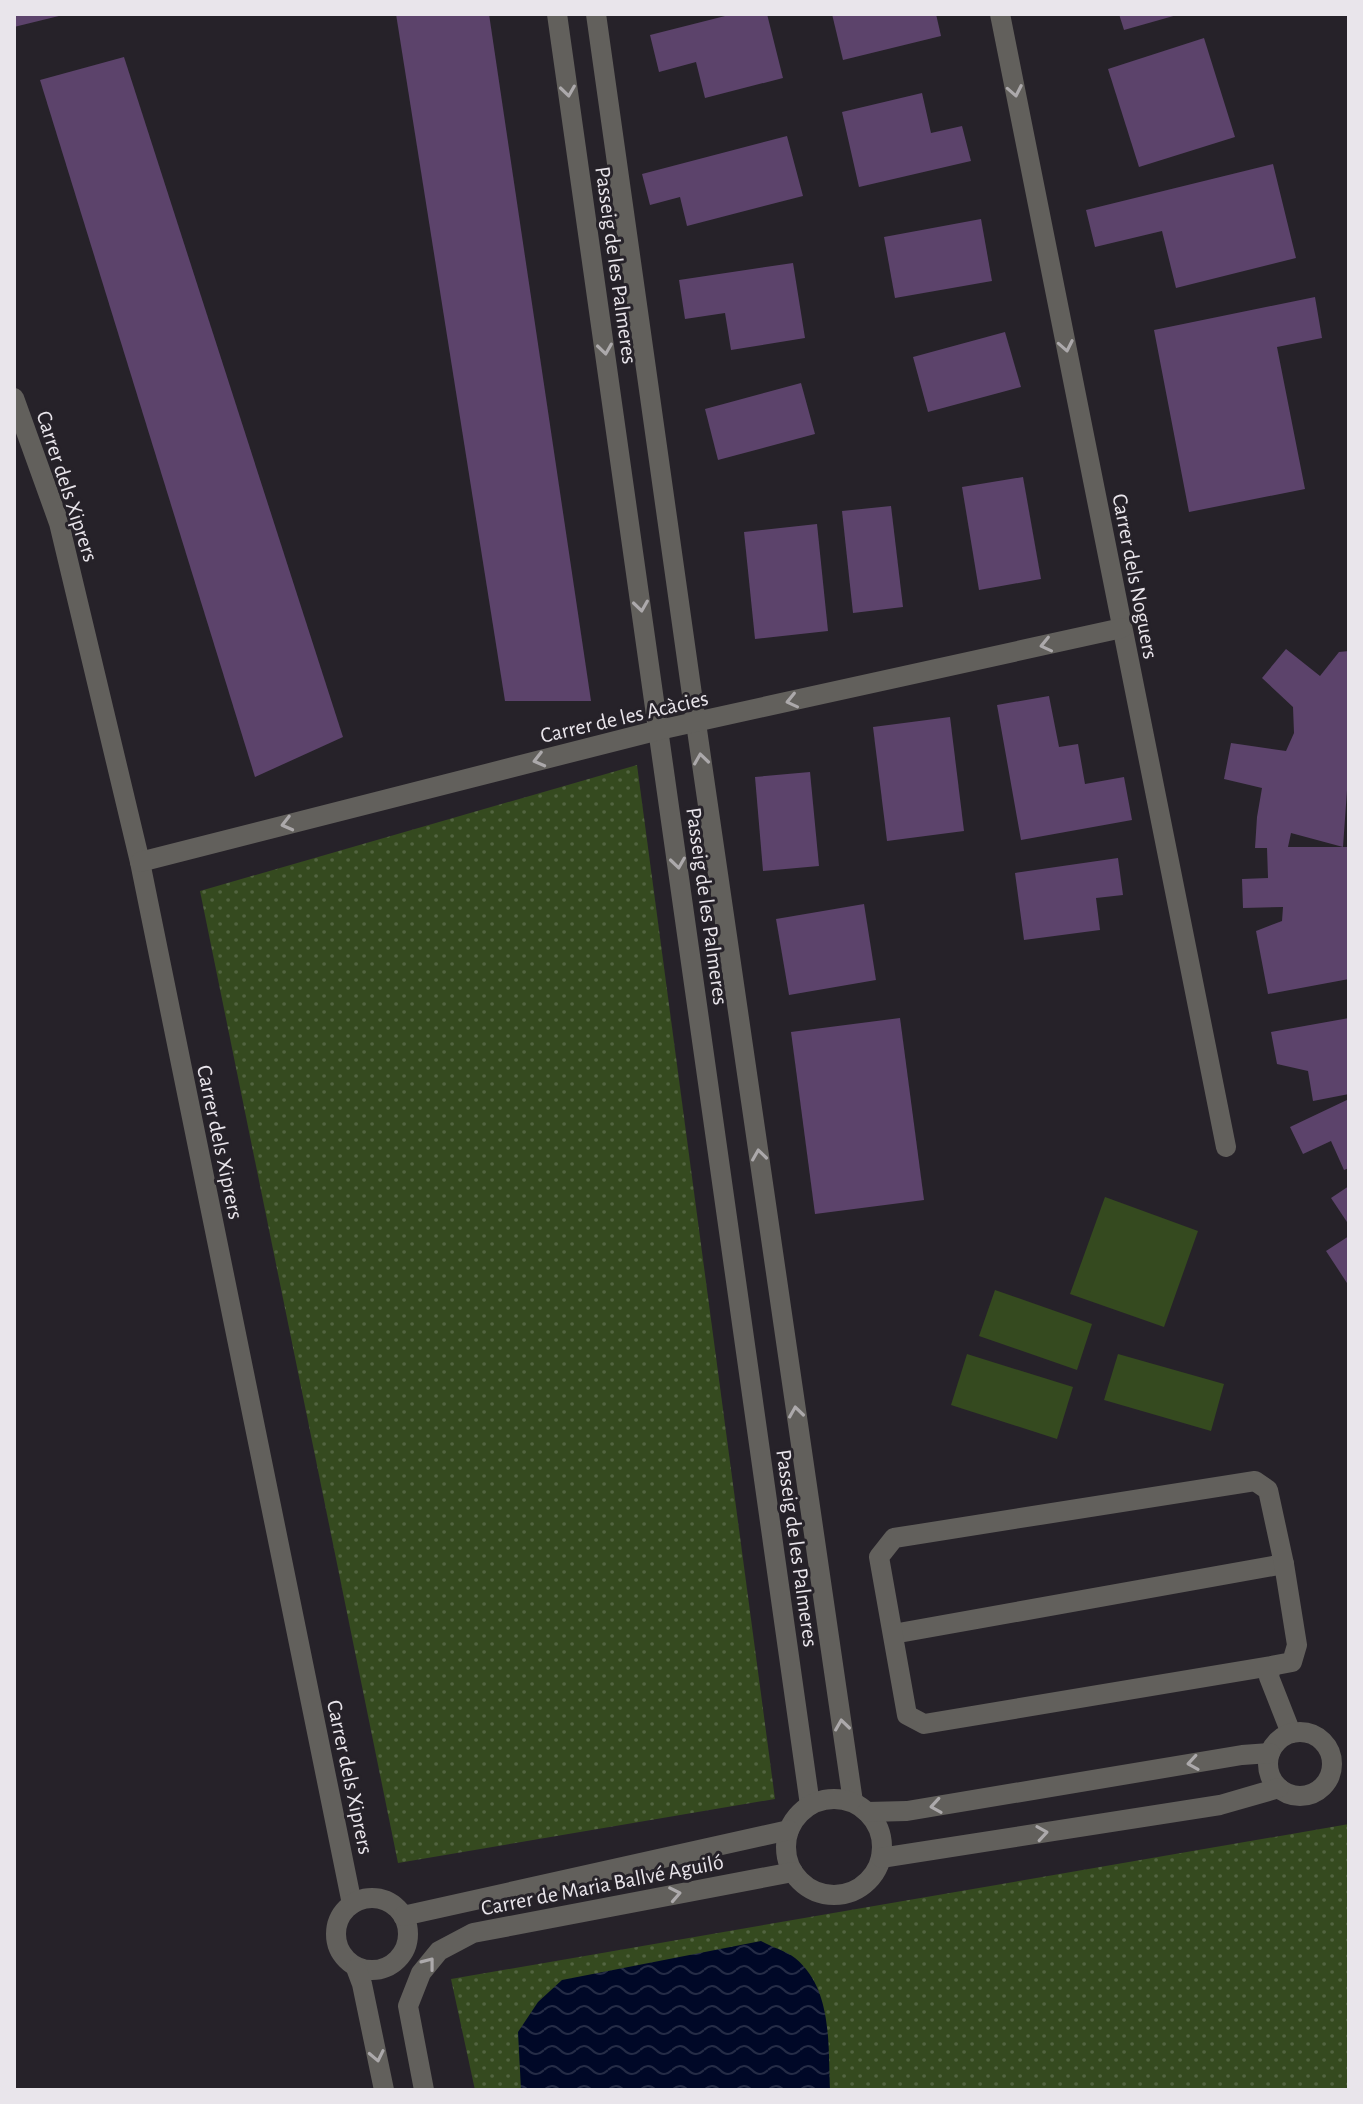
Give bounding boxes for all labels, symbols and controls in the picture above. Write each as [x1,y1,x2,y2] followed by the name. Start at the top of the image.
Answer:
[1006,83,1023,97] one-way arrow
[559,84,576,98] one-way arrow
[591,165,641,365] street label: Passeig de les Palmeres
[1056,339,1073,352] one-way arrow
[596,342,613,355] one-way arrow
[32,408,102,564] street label: Carrer dels Xiprers
[1108,492,1162,661] street label: Carrer dels Noguers
[632,599,649,613] one-way arrow
[1039,636,1053,653] one-way arrow
[538,687,710,747] street label: Carrer de les Acàcies
[786,692,799,709] one-way arrow
[532,751,546,768] one-way arrow
[693,752,710,766] one-way arrow
[682,806,732,1006] street label: Passeig de les Palmeres
[280,815,294,832] one-way arrow
[669,857,686,870] one-way arrow
[193,1063,247,1221] street label: Carrer dels Xiprers
[751,1148,768,1162] one-way arrow
[788,1406,805,1419] one-way arrow
[772,1448,822,1648] street label: Passeig de les Palmeres
[323,1698,377,1856] street label: Carrer dels Xiprers
[834,1718,851,1732] one-way arrow
[1186,1754,1200,1771] one-way arrow
[930,1796,943,1813] one-way arrow
[1035,1825,1048,1842] one-way arrow
[479,1851,725,1919] street label: Carrer de Maria Ballvé Aguiló
[668,1886,681,1903] one-way arrow
[420,1957,434,1972] one-way arrow
[368,2049,385,2062] one-way arrow

